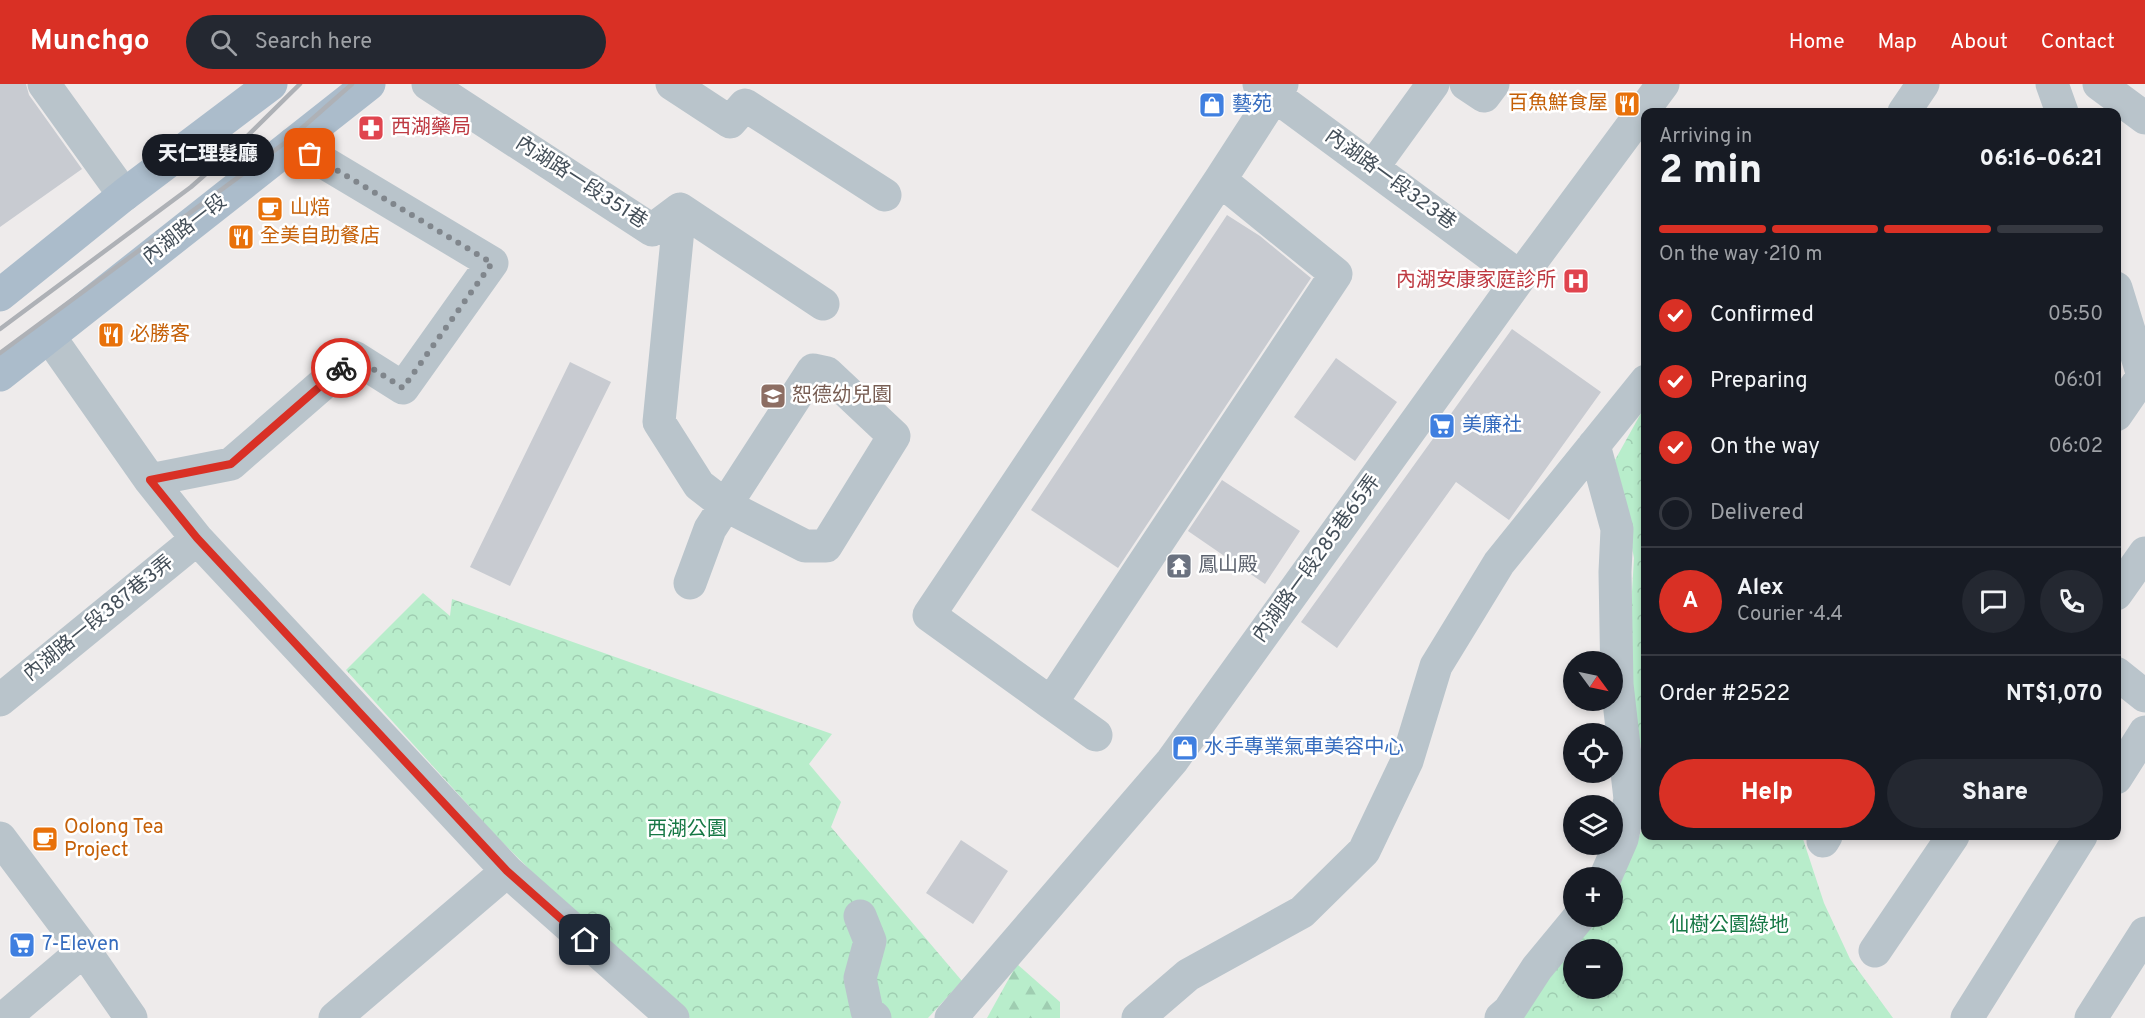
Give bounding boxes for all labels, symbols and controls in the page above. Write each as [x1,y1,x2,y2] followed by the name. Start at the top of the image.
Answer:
[186,15,606,69] search box
[30,24,150,60] text: Munchgo
[207,26,240,59] icon: search
[255,29,372,56] text: Search here
[1789,29,1845,56] text: Home
[1878,29,1917,56] text: Map
[1950,29,2008,56] text: About
[2041,29,2115,56] text: Contact
[1612,89,1642,119] restaurant icon: 百魚鮮食屋
[1197,90,1227,120] shop icon: 藝苑
[1508,91,1608,117] place label: 百魚鮮食屋
[1232,92,1272,118] place label: 藝苑
[356,113,386,143] pharmacy icon: 西湖藥局
[391,115,471,141] place label: 西湖藥局
[1319,124,1461,236] street label: 內湖路一段323巷
[1659,124,1752,150] text: Arriving in
[284,128,335,179] pin
[510,131,652,235] street label: 內湖路一段351巷
[142,133,274,175] callout: 天仁理髮廳
[293,137,326,170] icon: bag
[158,142,258,168] text: 天仁理髮廳
[1980,146,2103,173] text: 06:16–06:21
[1659,148,1762,197] text: 2 min
[138,189,232,271] street label: 內湖路一段
[255,194,285,224] cafe icon: 山焙
[290,196,330,222] place label: 山焙
[226,222,256,252] restaurant icon: 全美自助餐店
[260,224,380,250] place label: 全美自助餐店
[1659,242,1823,268] text: On the way · 210 m
[1561,266,1591,296] hospital icon: 內湖安康家庭診所
[1396,268,1556,294] place label: 內湖安康家庭診所
[1659,299,1692,332] icon: check
[1710,302,1814,329] text: Confirmed
[2048,302,2103,328] text: 05:50
[96,320,126,350] restaurant icon: 必勝客
[130,322,190,348] place label: 必勝客
[311,338,371,398] courier
[325,352,358,385] icon: bike
[1659,365,1692,398] icon: check
[1710,368,1808,395] text: Preparing
[2053,368,2103,394] text: 06:01
[758,381,788,411] school or university icon: 恕德幼兒園
[792,383,892,409] place label: 恕德幼兒園
[1427,411,1457,441] supermarket icon: 美廉社
[1462,413,1522,439] place label: 美廉社
[1659,431,1692,464] icon: check
[1710,434,1820,461] text: On the way
[2049,434,2103,460] text: 06:02
[1247,470,1387,648] street label: 內湖路一段285巷65弄
[1710,500,1804,527] text: Delivered
[18,550,180,688] street label: 內湖路一段387巷3弄
[1164,551,1194,581] temple icon: 鳳山殿
[1198,553,1258,579] place label: 鳳山殿
[1962,570,2025,633] button: chat
[2040,570,2103,633] button: phone
[1737,575,1784,602] text: Alex
[1683,588,1698,615] text: A
[1737,602,1843,628] text: Courier · 4.4
[1563,651,1623,711] north arrow
[1563,651,1623,999] map controls
[1659,681,1790,708] text: Order #2522
[2006,681,2103,708] text: NT$1,070
[1563,723,1623,783] button: locate
[1170,733,1200,763] shop icon: 水手專業氣車美容中心
[1204,735,1404,761] place label: 水手專業氣車美容中心
[1659,759,1875,828] button: Help
[1887,759,2103,828] button: Share
[1563,795,1623,855] button: layers
[64,815,164,864] place label: Oolong Tea Project
[647,817,727,843] park label: 西湖公園
[30,824,60,854] cafe icon: Oolong Tea Project
[1563,867,1623,927] button: +
[1669,913,1789,939] park label: 仙樹公園綠地
[559,914,610,965] pin
[568,923,601,956] icon: home
[7,930,37,960] supermarket icon: 7-Eleven
[42,932,119,958] place label: 7-Eleven
[1563,939,1623,999] button: −

